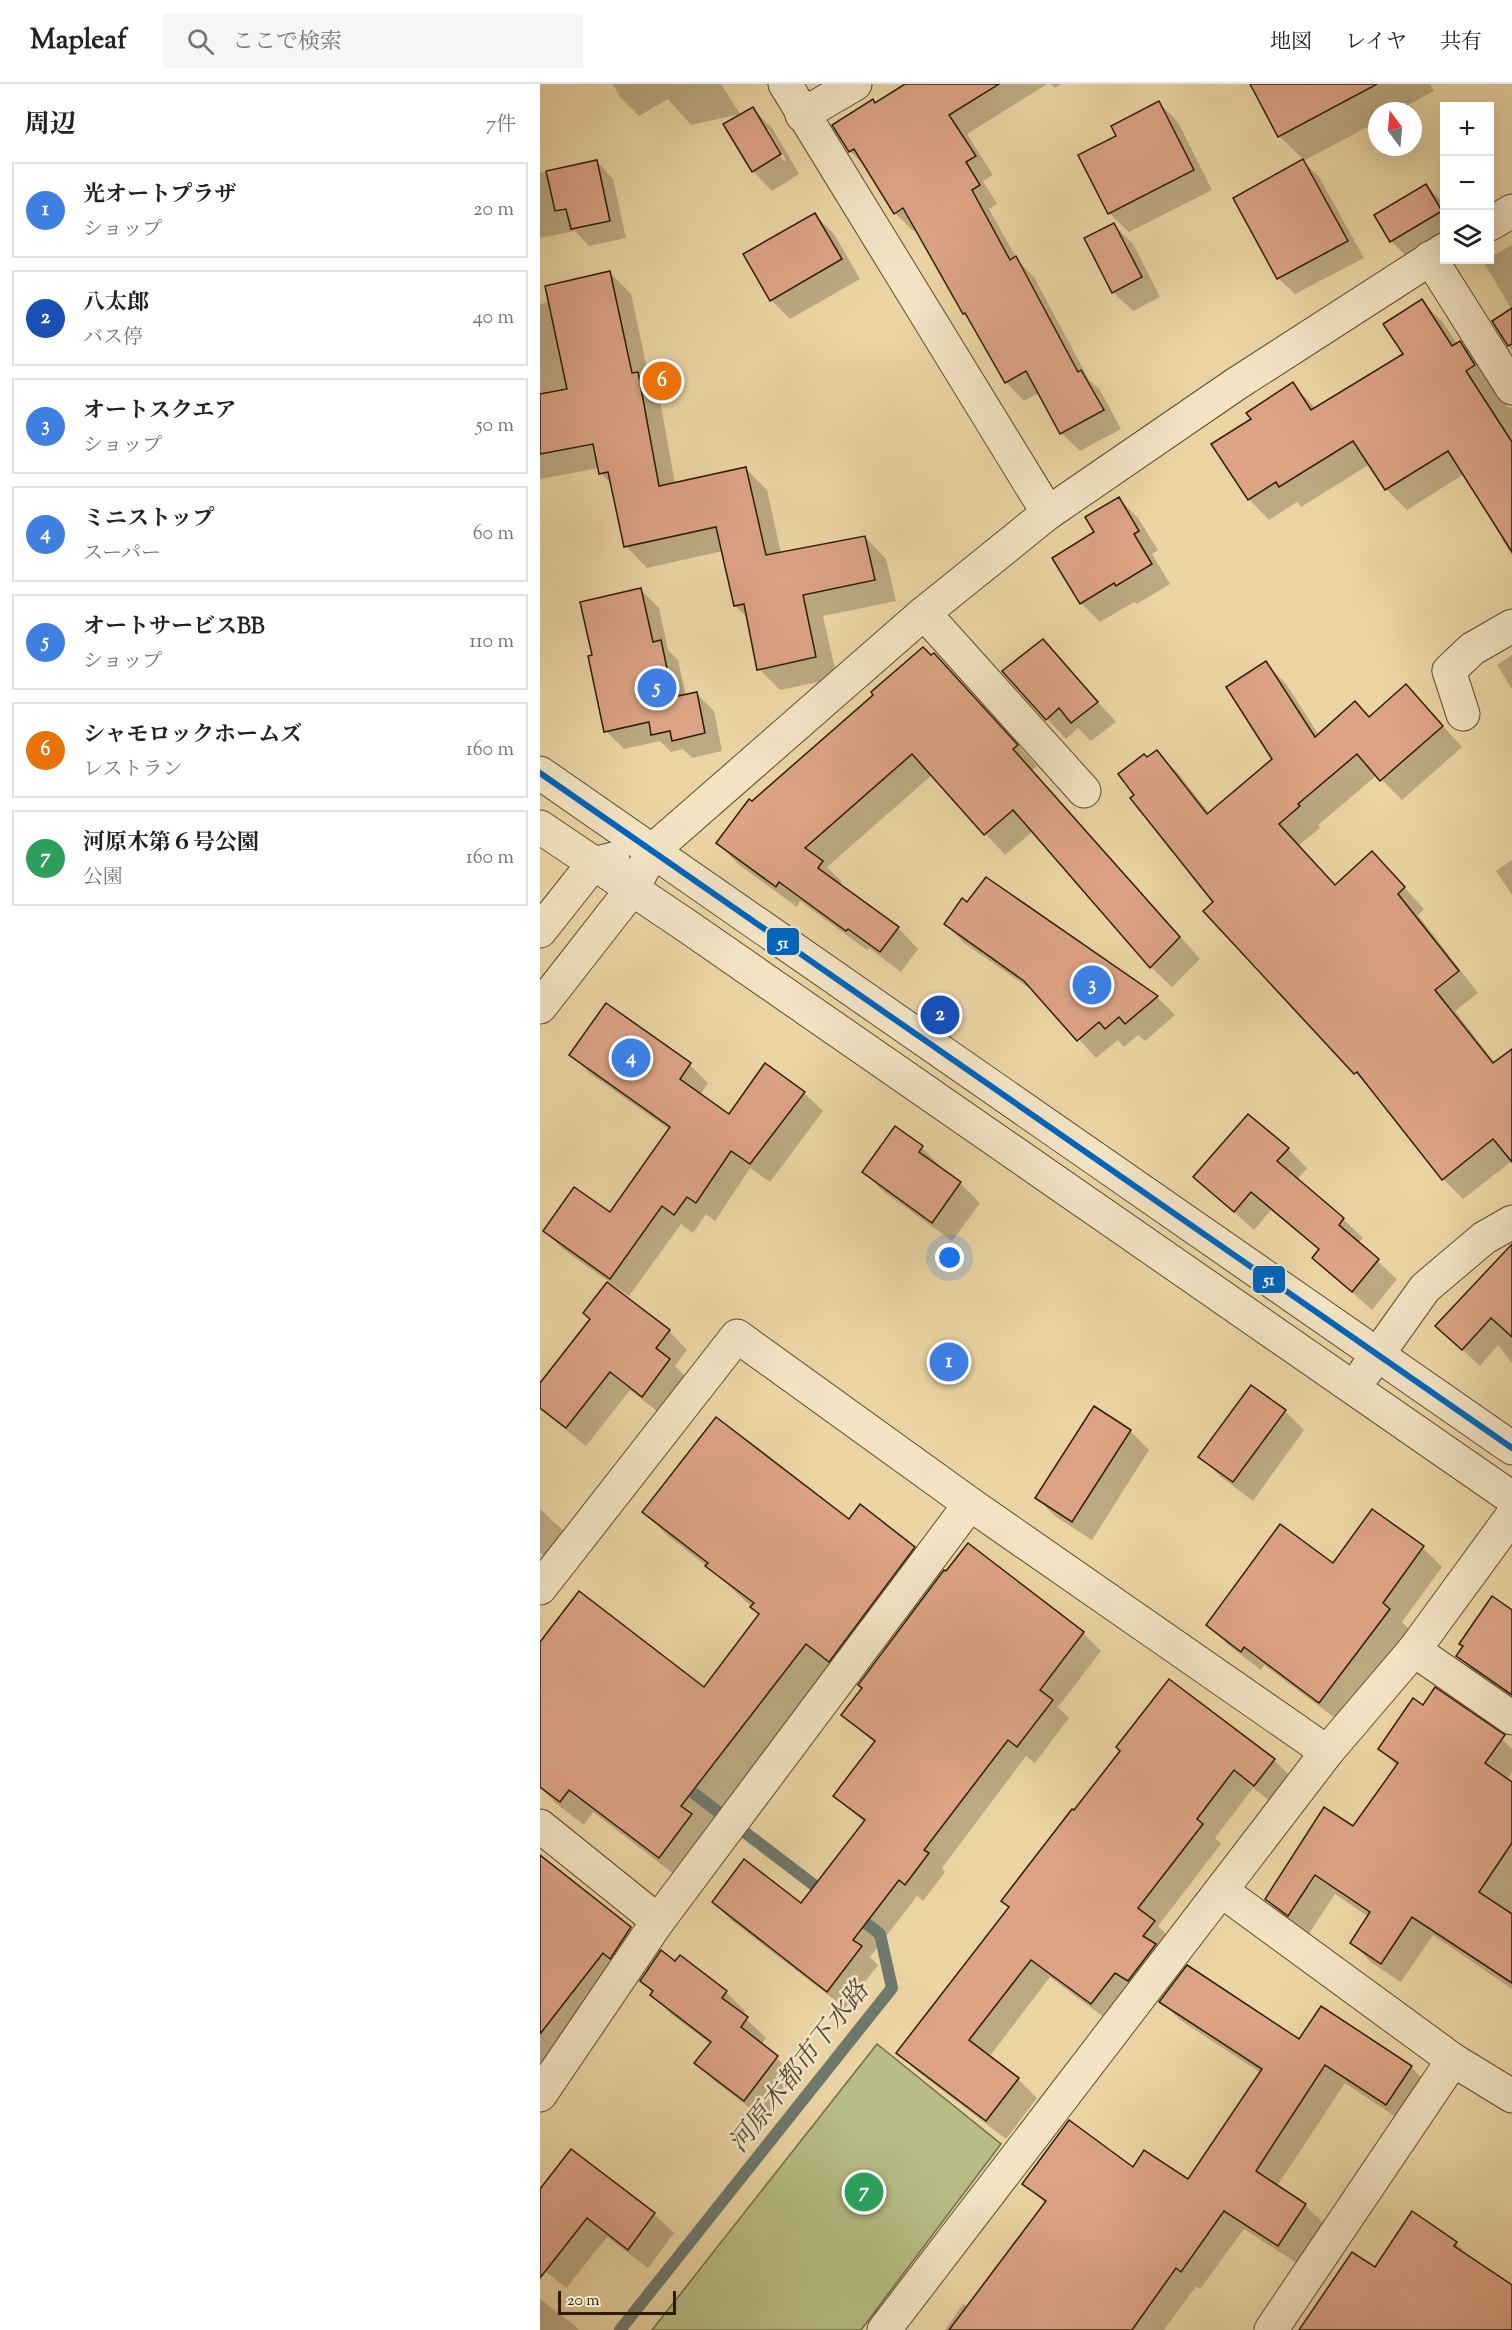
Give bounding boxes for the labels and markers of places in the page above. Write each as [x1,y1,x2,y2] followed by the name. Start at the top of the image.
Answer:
[642,358,682,404] pin: 6
[638,666,676,710] pin: 5
[1072,962,1112,1008] pin: 3
[920,992,960,1038] pin: 2
[612,1036,650,1080] pin: 4
[930,1340,968,1384] pin: 1
[844,2170,884,2214] pin: 7

